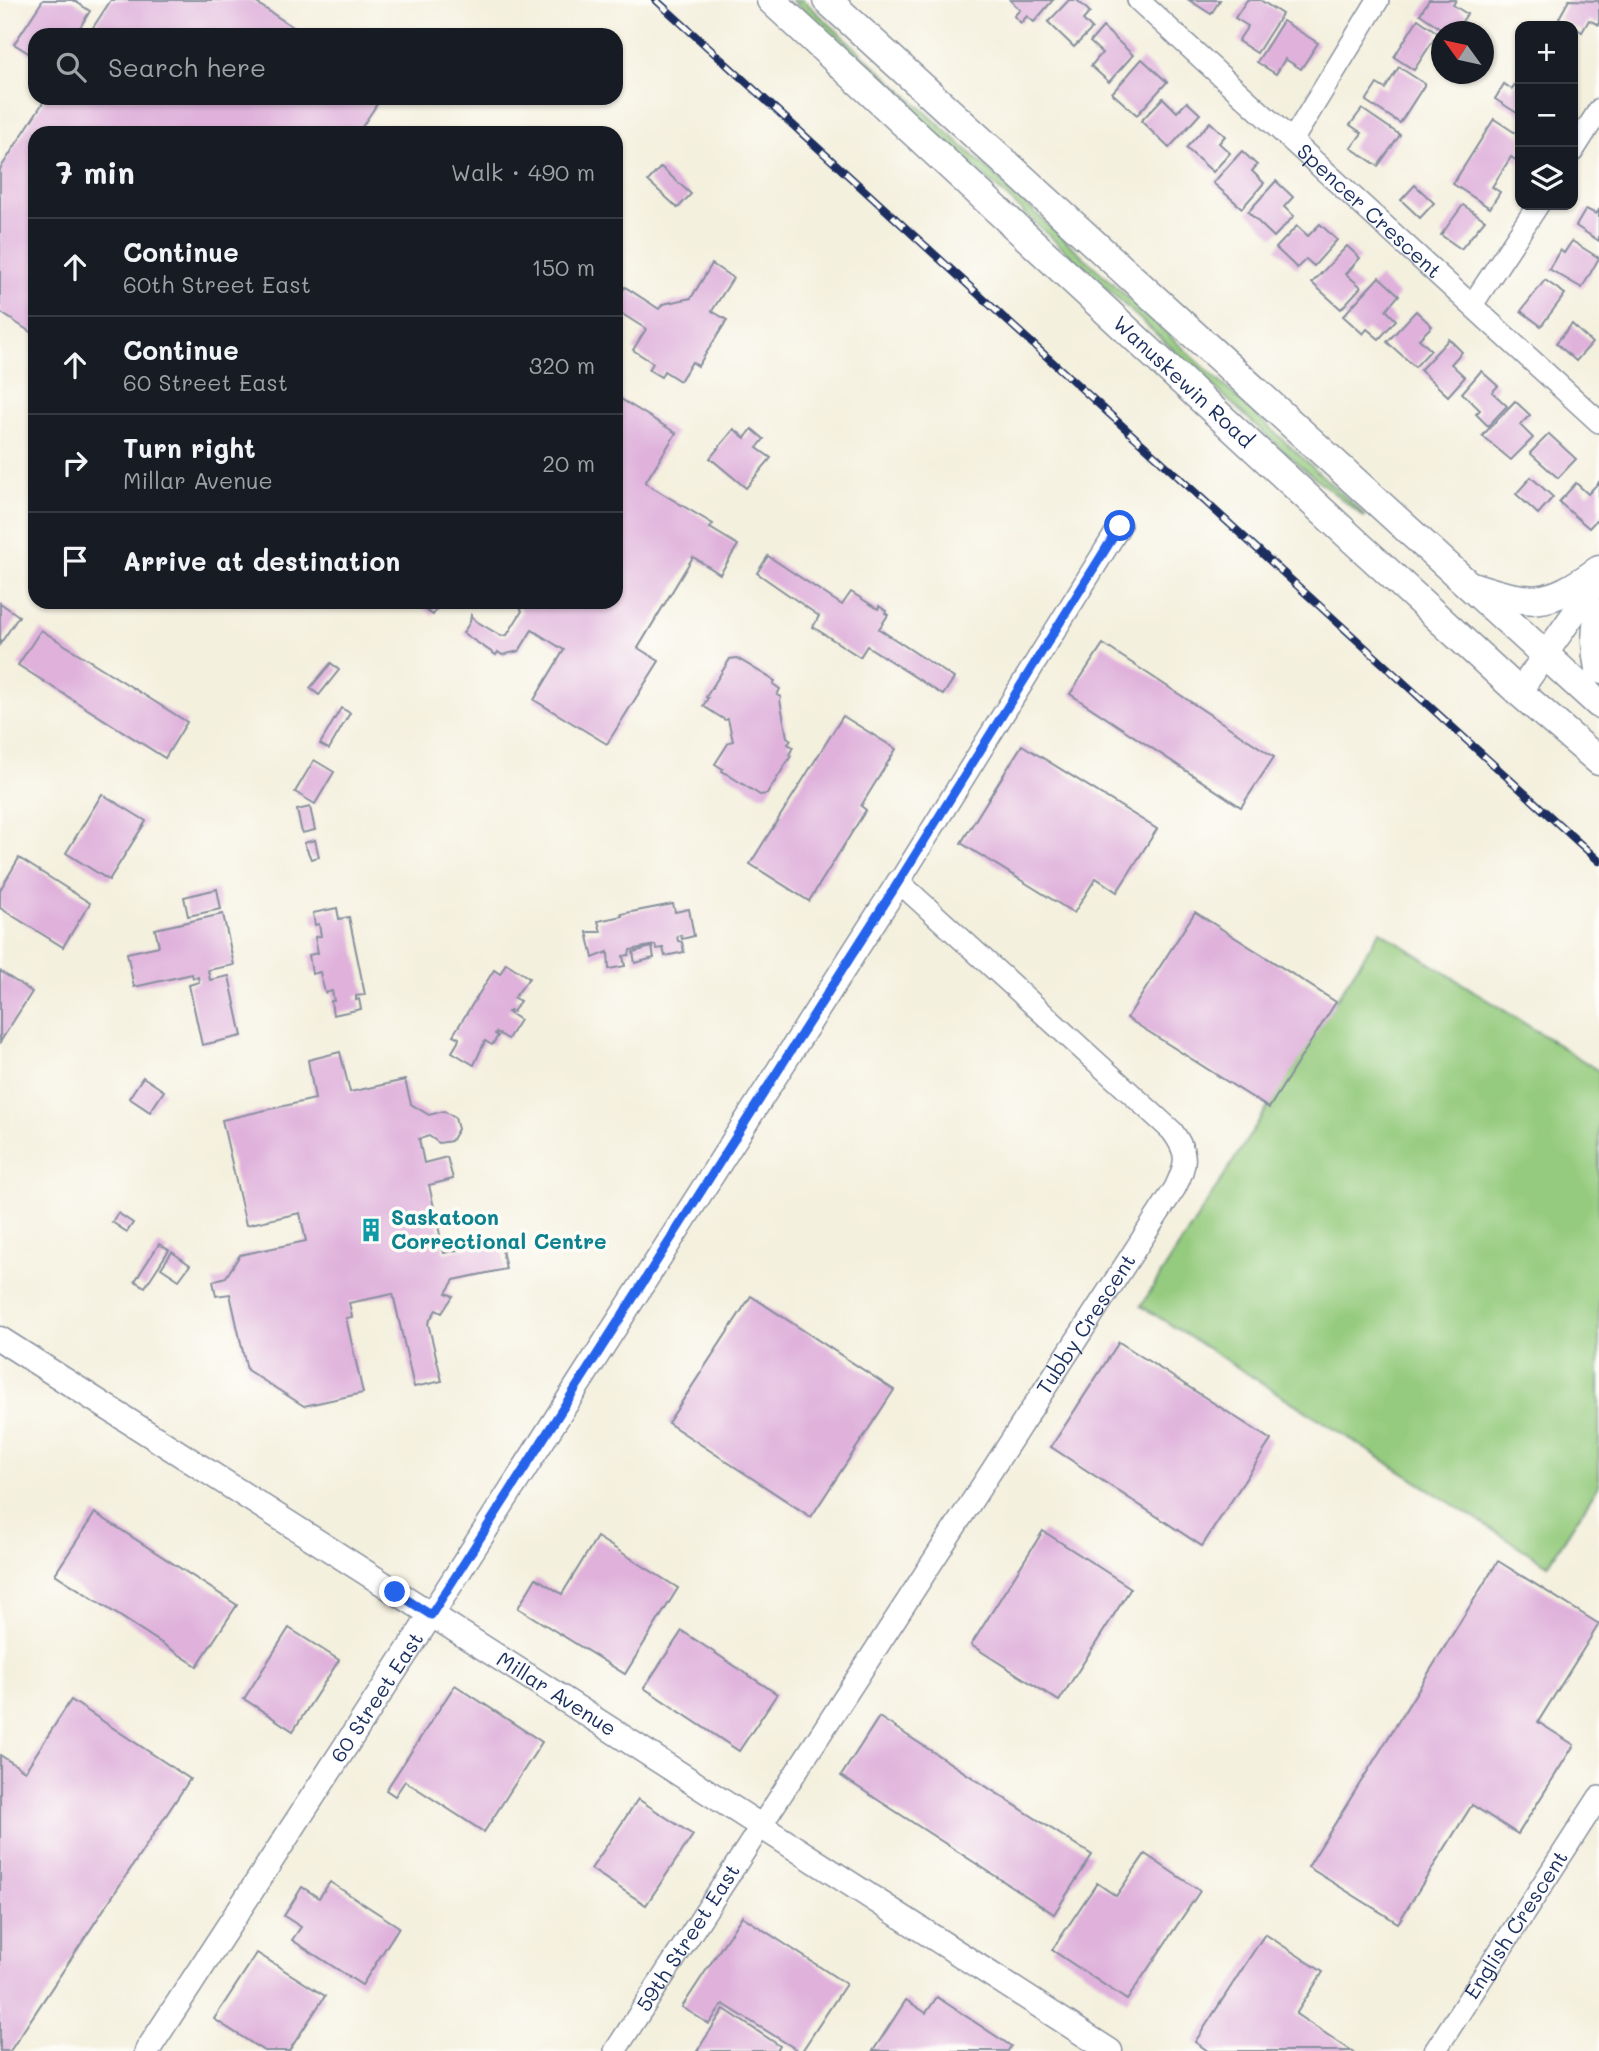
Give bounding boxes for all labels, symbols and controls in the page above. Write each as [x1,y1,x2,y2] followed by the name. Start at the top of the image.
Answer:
[1431,21,1494,84] north arrow
[1515,21,1578,210] map controls
[1515,21,1578,84] button: +
[28,28,623,105] search box
[52,48,90,86] icon: search
[108,50,266,84] text: Search here
[1515,84,1578,147] button: −
[1292,137,1448,283] street label: Spencer Crescent
[1515,147,1578,210] button: layers
[56,152,135,192] text: 7 min
[451,157,595,187] text: Walk · 490 m
[123,235,239,269] text: Continue
[56,248,94,286] icon: ahead
[531,252,595,282] text: 150 m
[123,269,311,299] text: 60th Street East
[1108,309,1260,453] street label: Wanuskewin Road
[123,333,239,367] text: Continue
[56,346,94,384] icon: ahead
[529,350,595,380] text: 320 m
[123,367,288,397] text: 60 Street East
[123,431,256,465] text: Turn right
[56,444,94,482] icon: right
[542,448,595,478] text: 20 m
[123,465,273,495] text: Millar Avenue
[1104,510,1135,541] route start
[56,542,94,580] icon: arrive
[123,544,400,578] text: Arrive at destination
[391,1203,607,1254] place label: Saskatoon Correctional Centre
[357,1216,385,1244] building icon: Saskatoon Correctional Centre
[1030,1248,1141,1399] street label: Tubby Crescent
[379,1576,410,1607] route end
[324,1626,428,1767] street label: 60 Street East
[492,1645,622,1741] street label: Millar Avenue
[1457,1845,1573,2003] street label: English Crescent
[629,1858,745,2016] street label: 59th Street East

